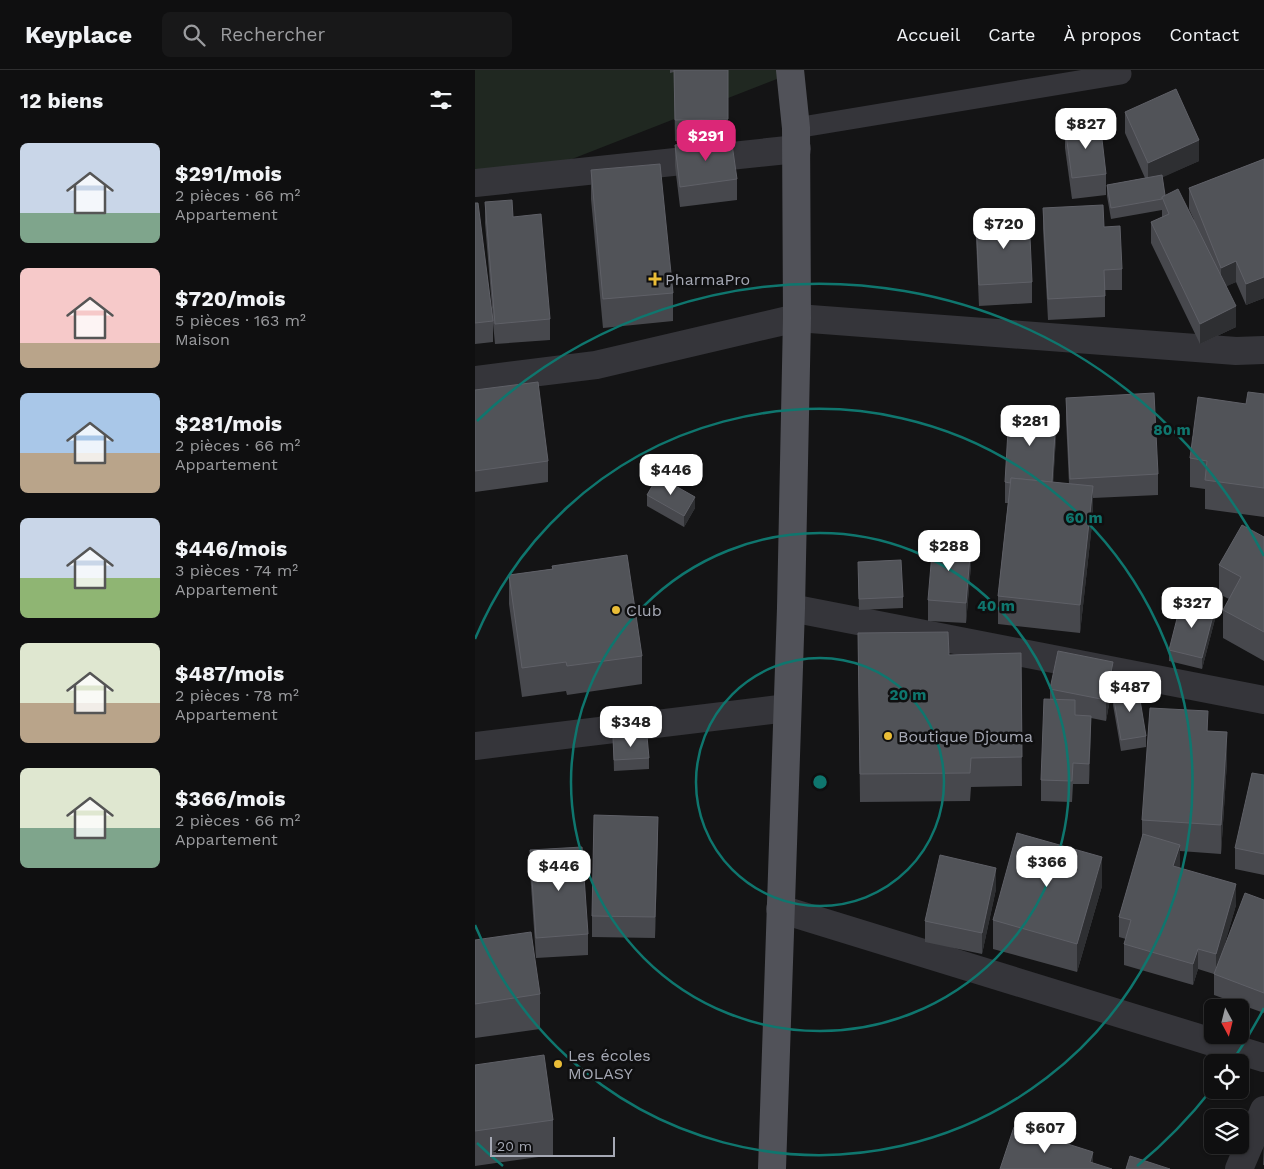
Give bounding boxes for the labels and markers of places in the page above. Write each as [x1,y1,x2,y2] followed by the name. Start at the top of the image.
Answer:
[1056,108,1116,150] pin: $827
[676,119,736,162] pin: $291
[974,208,1034,250] pin: $720
[665,270,750,289] place label: PharmaPro
[649,273,661,285] marker: PharmaPro
[1000,404,1060,447] pin: $281
[641,454,701,496] pin: $446
[919,530,979,572] pin: $288
[1162,586,1222,629] pin: $327
[626,601,662,620] place label: Club
[610,604,622,616] marker: Club
[1100,670,1160,713] pin: $487
[601,706,661,748] pin: $348
[898,727,1033,746] place label: Boutique Djouma
[882,730,894,742] marker: Boutique Djouma
[811,773,829,791] centre of rings
[1017,846,1077,888] pin: $366
[529,850,589,892] pin: $446
[568,1046,651,1083] place label: Les écoles MOLASY
[552,1058,564,1070] marker: Les écoles MOLASY
[1015,1112,1075,1154] pin: $607

